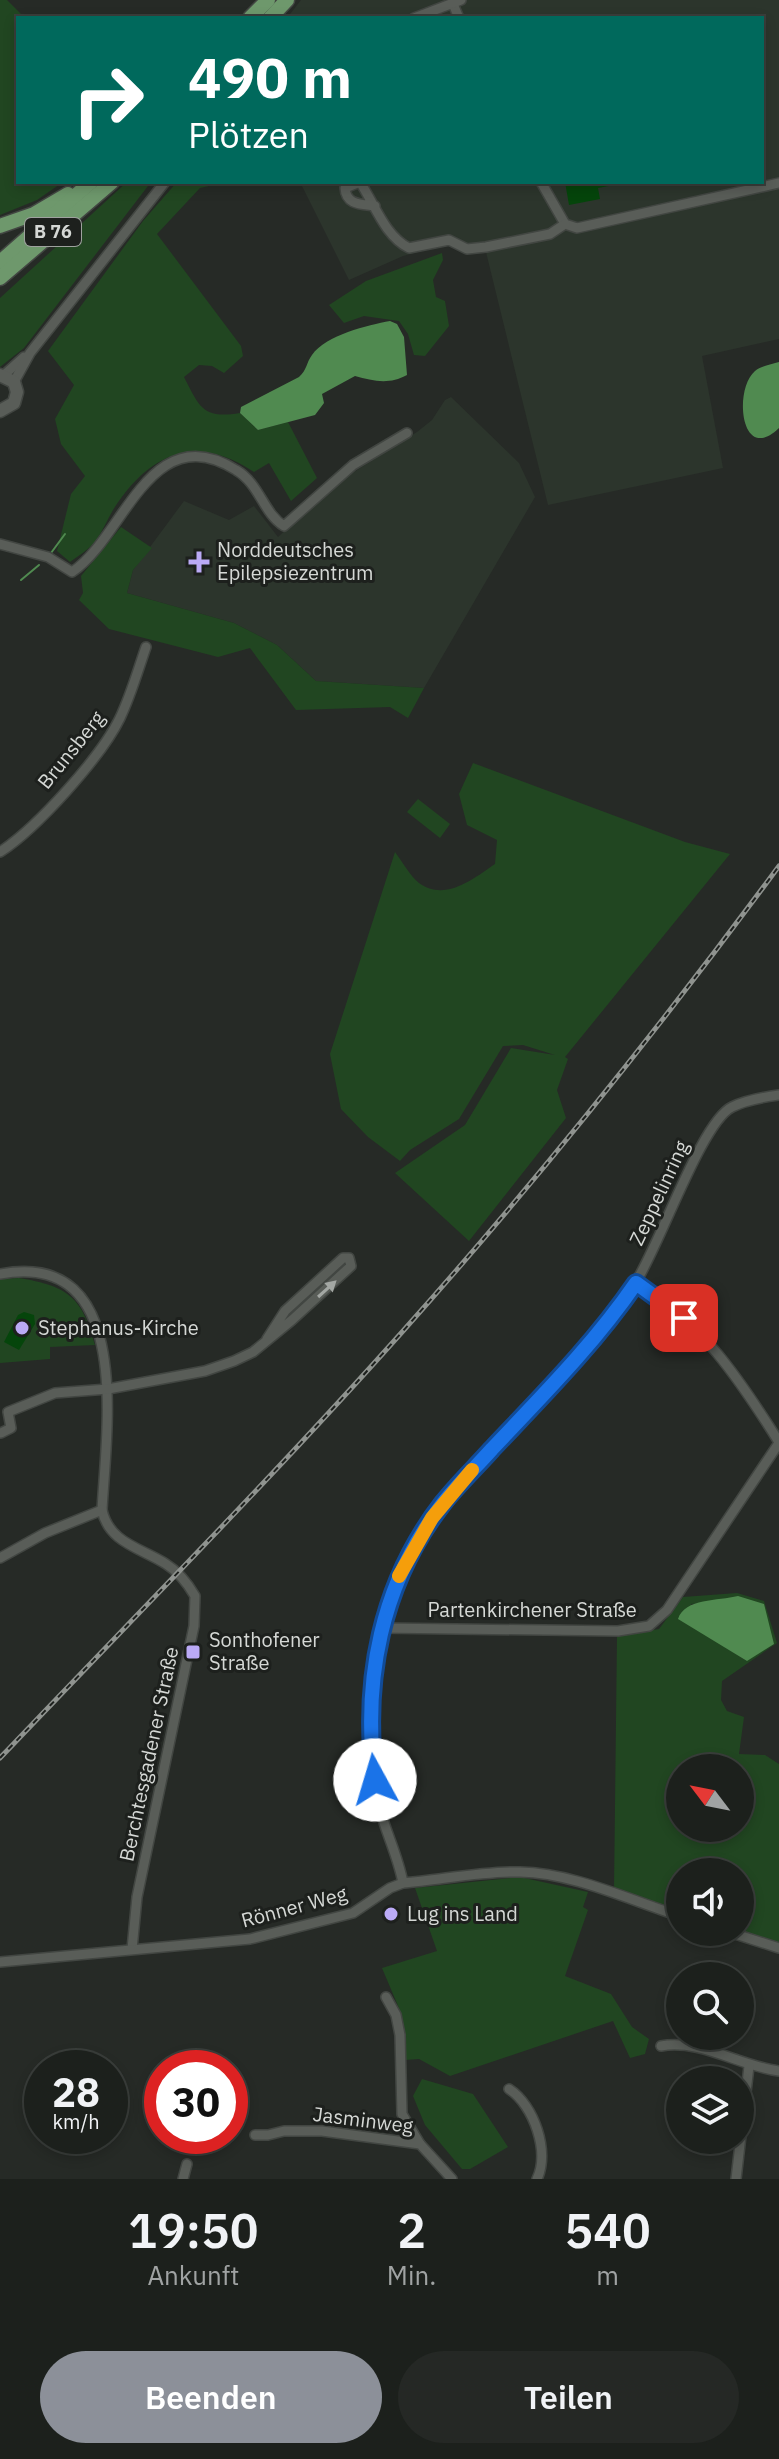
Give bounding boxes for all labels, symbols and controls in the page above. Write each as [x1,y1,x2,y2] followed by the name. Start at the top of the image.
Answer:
[188,41,352,113] text: 490 m
[56,48,160,152] icon: right
[188,111,309,158] text: Plötzen
[25,218,81,246] road number: B 76
[217,536,374,586] place label: Norddeutsches Epilepsiezentrum
[188,551,210,573] marker: Norddeutsches Epilepsiezentrum
[31,705,111,794] street label: Brunsberg
[622,1136,695,1250] street label: Zeppelinring
[317,1280,337,1298] one-way arrow
[650,1284,718,1352] pin
[662,1296,706,1340] icon: arrive
[38,1314,199,1341] place label: Stephanus-Kirche
[13,1319,31,1337] marker: Stephanus-Kirche
[427,1596,637,1623] street label: Partenkirchener Straße
[209,1626,320,1676] place label: Sonthofener Straße
[184,1643,202,1661] marker: Sonthofener Straße
[113,1644,184,1864] street label: Berchtesgadener Straße
[333,1738,417,1822] position arrow
[666,1754,754,1842] north arrow
[666,1754,754,2154] map controls
[666,1858,754,1946] button: sound
[238,1879,350,1934] street label: Rönner Weg
[407,1900,518,1927] place label: Lug ins Land
[382,1905,400,1923] marker: Lug ins Land
[666,1962,754,2050] button: search
[144,2050,248,2154] speed limit sign: 30
[52,2066,100,2118] text: 28
[666,2066,754,2154] button: layers
[311,2100,415,2139] street label: Jasminweg
[52,2108,100,2135] text: km/h
[128,2199,259,2261] text: 19:50
[397,2199,426,2261] text: 2
[564,2199,651,2261] text: 540
[147,2258,239,2292] text: Ankunft
[387,2258,436,2292] text: Min.
[596,2258,619,2292] text: m
[40,2351,382,2443] button: Beenden
[398,2351,739,2443] button: Teilen

